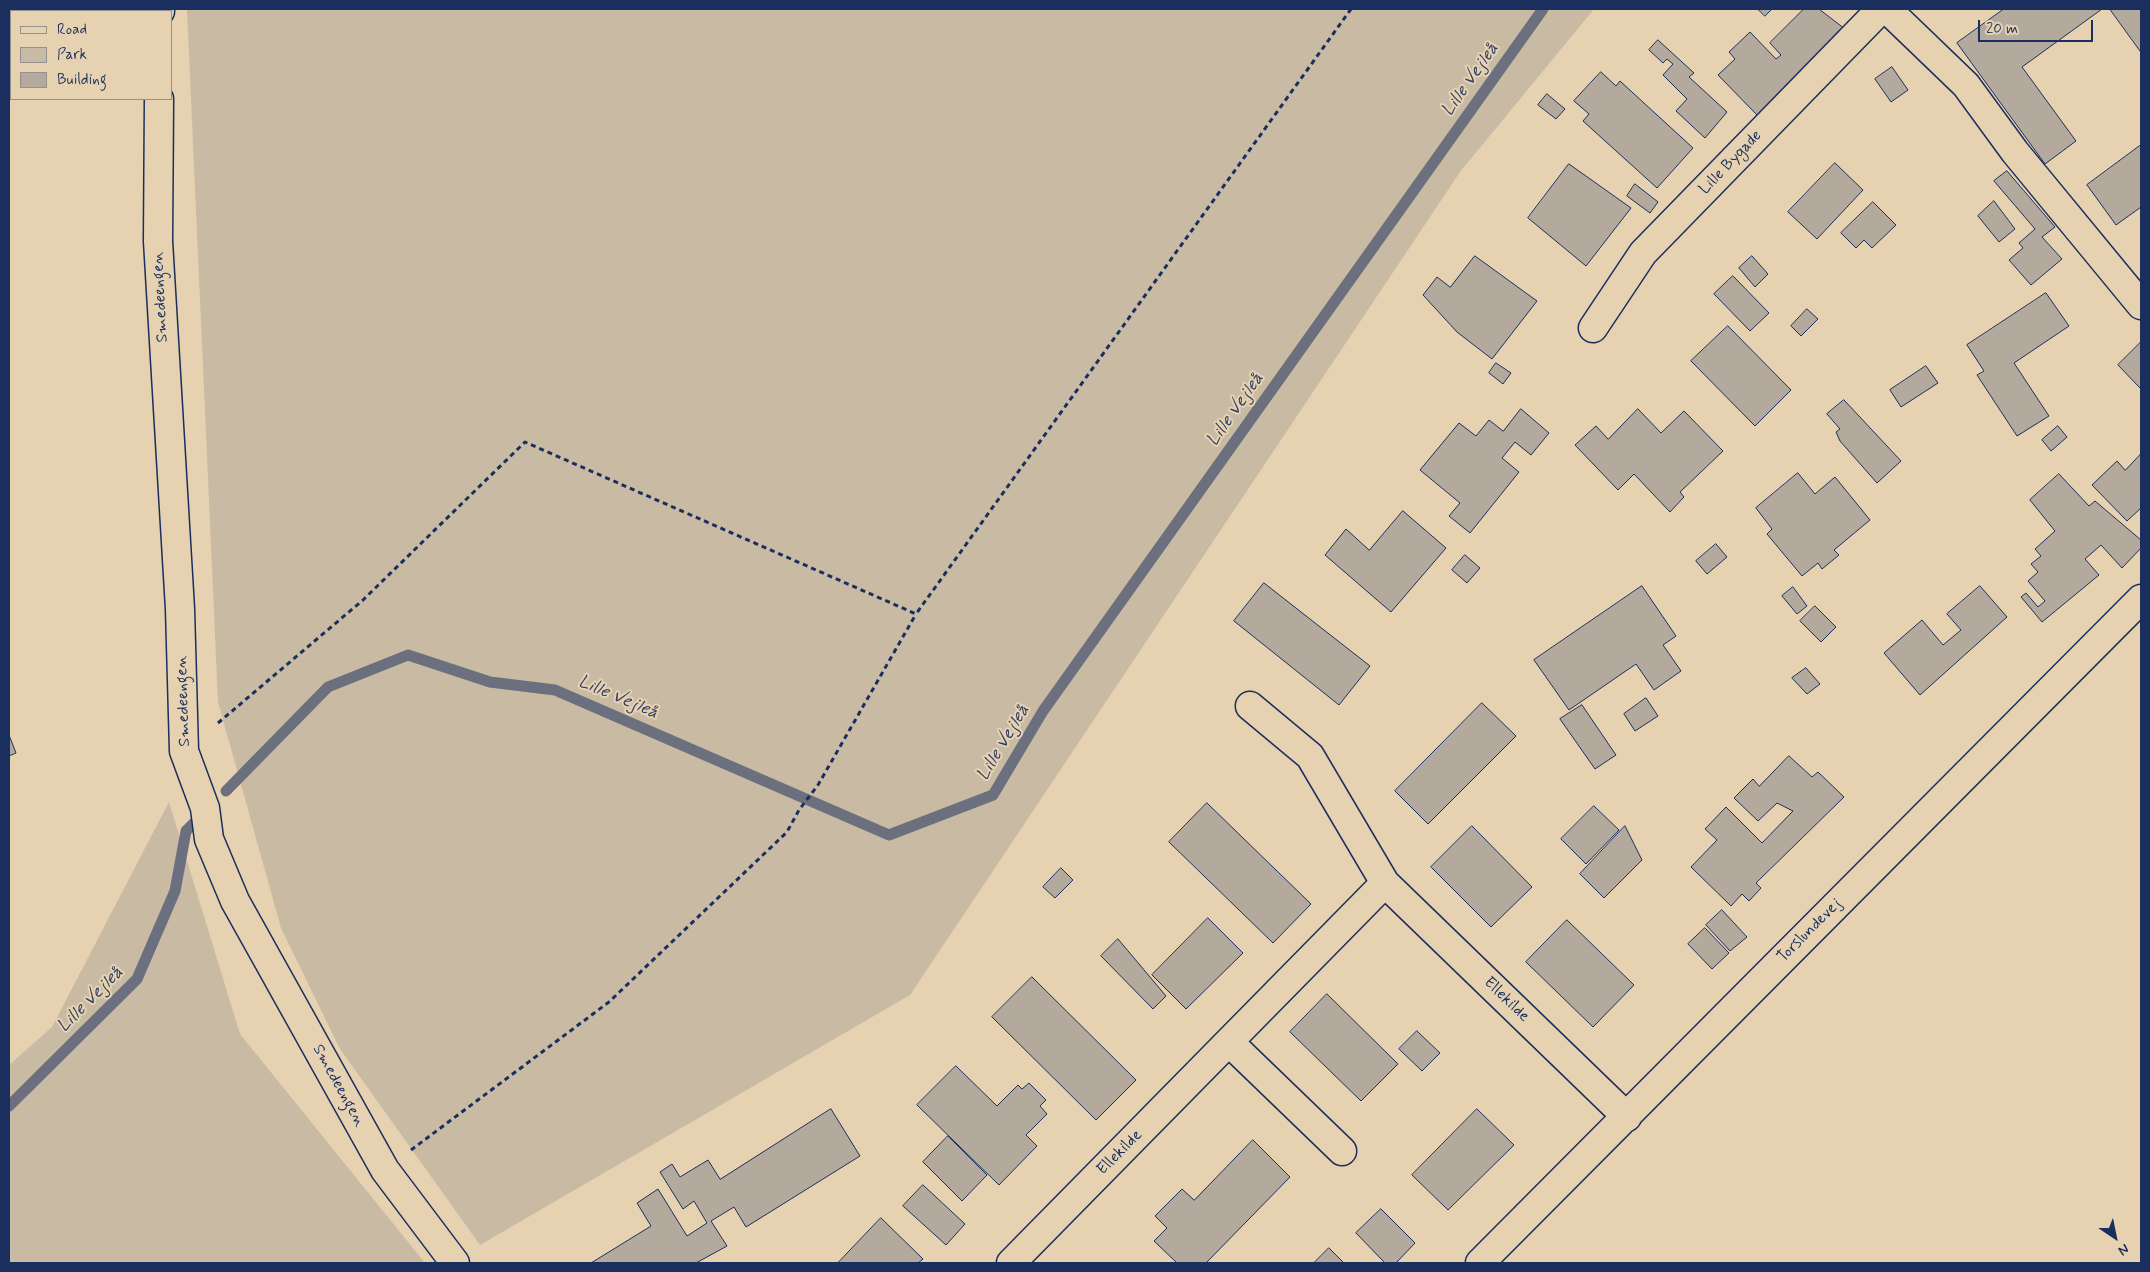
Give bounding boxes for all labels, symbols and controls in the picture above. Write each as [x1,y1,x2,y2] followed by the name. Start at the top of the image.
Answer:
[10,10,172,100] legend
[1980,10,2095,42] scale bar
[1986,19,2018,39] text: 20 m
[57,20,87,40] text: Road
[1438,39,1504,121] water label: Lille Vejleå
[57,45,87,65] text: Park
[57,70,107,90] text: Building
[1696,127,1766,199] street label: Lille Bygade
[149,251,173,343] street label: Smedeengen
[1203,369,1269,451] water label: Lille Vejleå
[173,655,195,747] street label: Smedeengen
[575,672,661,724] water label: Lille Vejleå
[973,701,1035,785] water label: Lille Vejleå
[1774,895,1846,967] street label: Torslundevej
[53,962,129,1038] water label: Lille Vejleå
[1479,973,1533,1027] street label: Ellekilde
[308,1042,368,1130] street label: Smedeengen
[1093,1126,1147,1180] street label: Ellekilde
[2090,1212,2140,1262] north arrow
[2114,1239,2132,1260] text: N

